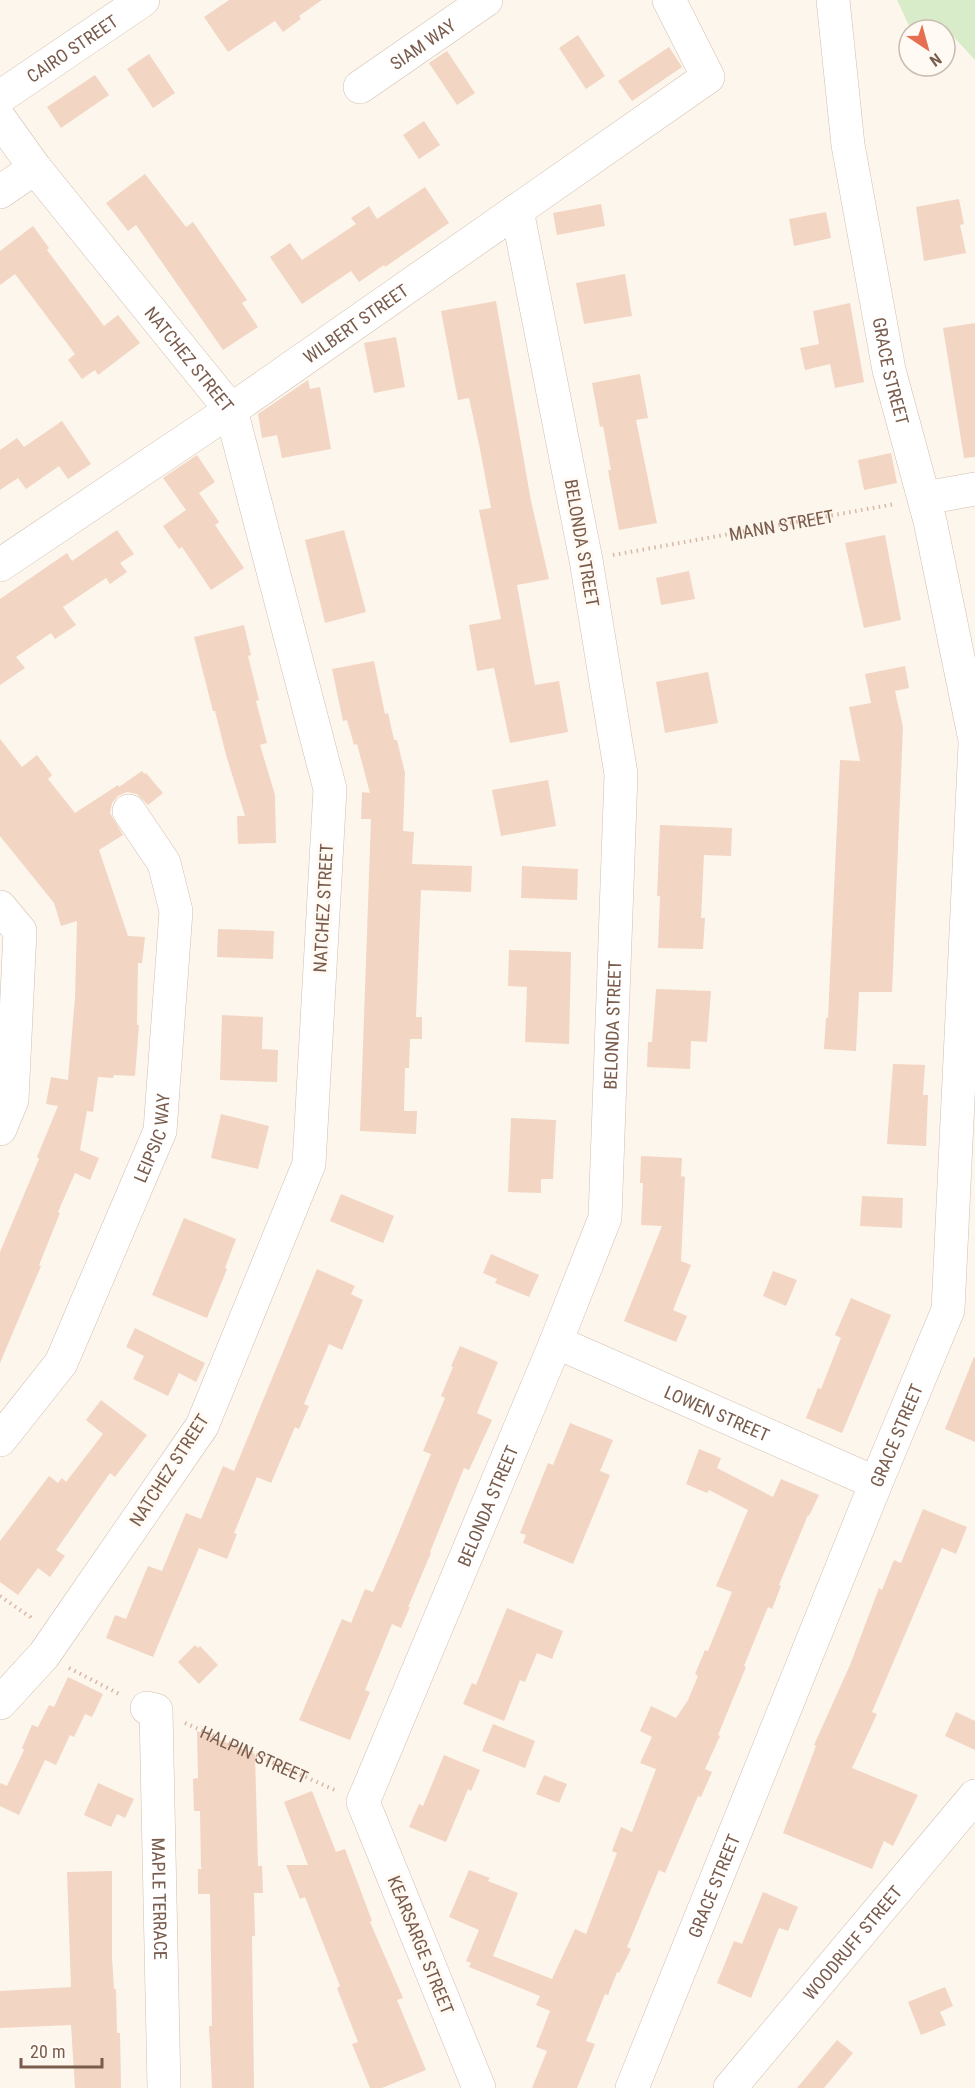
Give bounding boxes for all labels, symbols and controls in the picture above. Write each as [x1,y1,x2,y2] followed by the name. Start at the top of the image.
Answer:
[23,10,121,86] street label: CAIRO STREET
[386,14,460,74] street label: SIAM WAY
[897,18,957,78] north arrow
[926,49,945,70] text: N
[299,279,412,367] street label: WILBERT STREET
[141,302,239,416] street label: NATCHEZ STREET
[869,316,914,427] street label: GRACE STREET
[560,478,604,608] street label: BELONDA STREET
[727,505,835,544] street label: MANN STREET
[309,843,337,973] street label: NATCHEZ STREET
[599,960,625,1090] street label: BELONDA STREET
[129,1092,173,1185] street label: LEIPSIC WAY
[661,1381,773,1445] street label: LOWEN STREET
[865,1381,927,1490] street label: GRACE STREET
[125,1410,213,1530] street label: NATCHEZ STREET
[453,1442,522,1569] street label: BELONDA STREET
[197,1721,312,1787] street label: HALPIN STREET
[683,1831,744,1941] street label: GRACE STREET
[148,1837,172,1960] street label: MAPLE TERRACE
[384,1873,458,2017] street label: KEARSARGE STREET
[798,1881,906,2004] street label: WOODRUFF STREET
[21,2031,102,2069] scale bar
[30,2041,65,2062] text: 20 m

